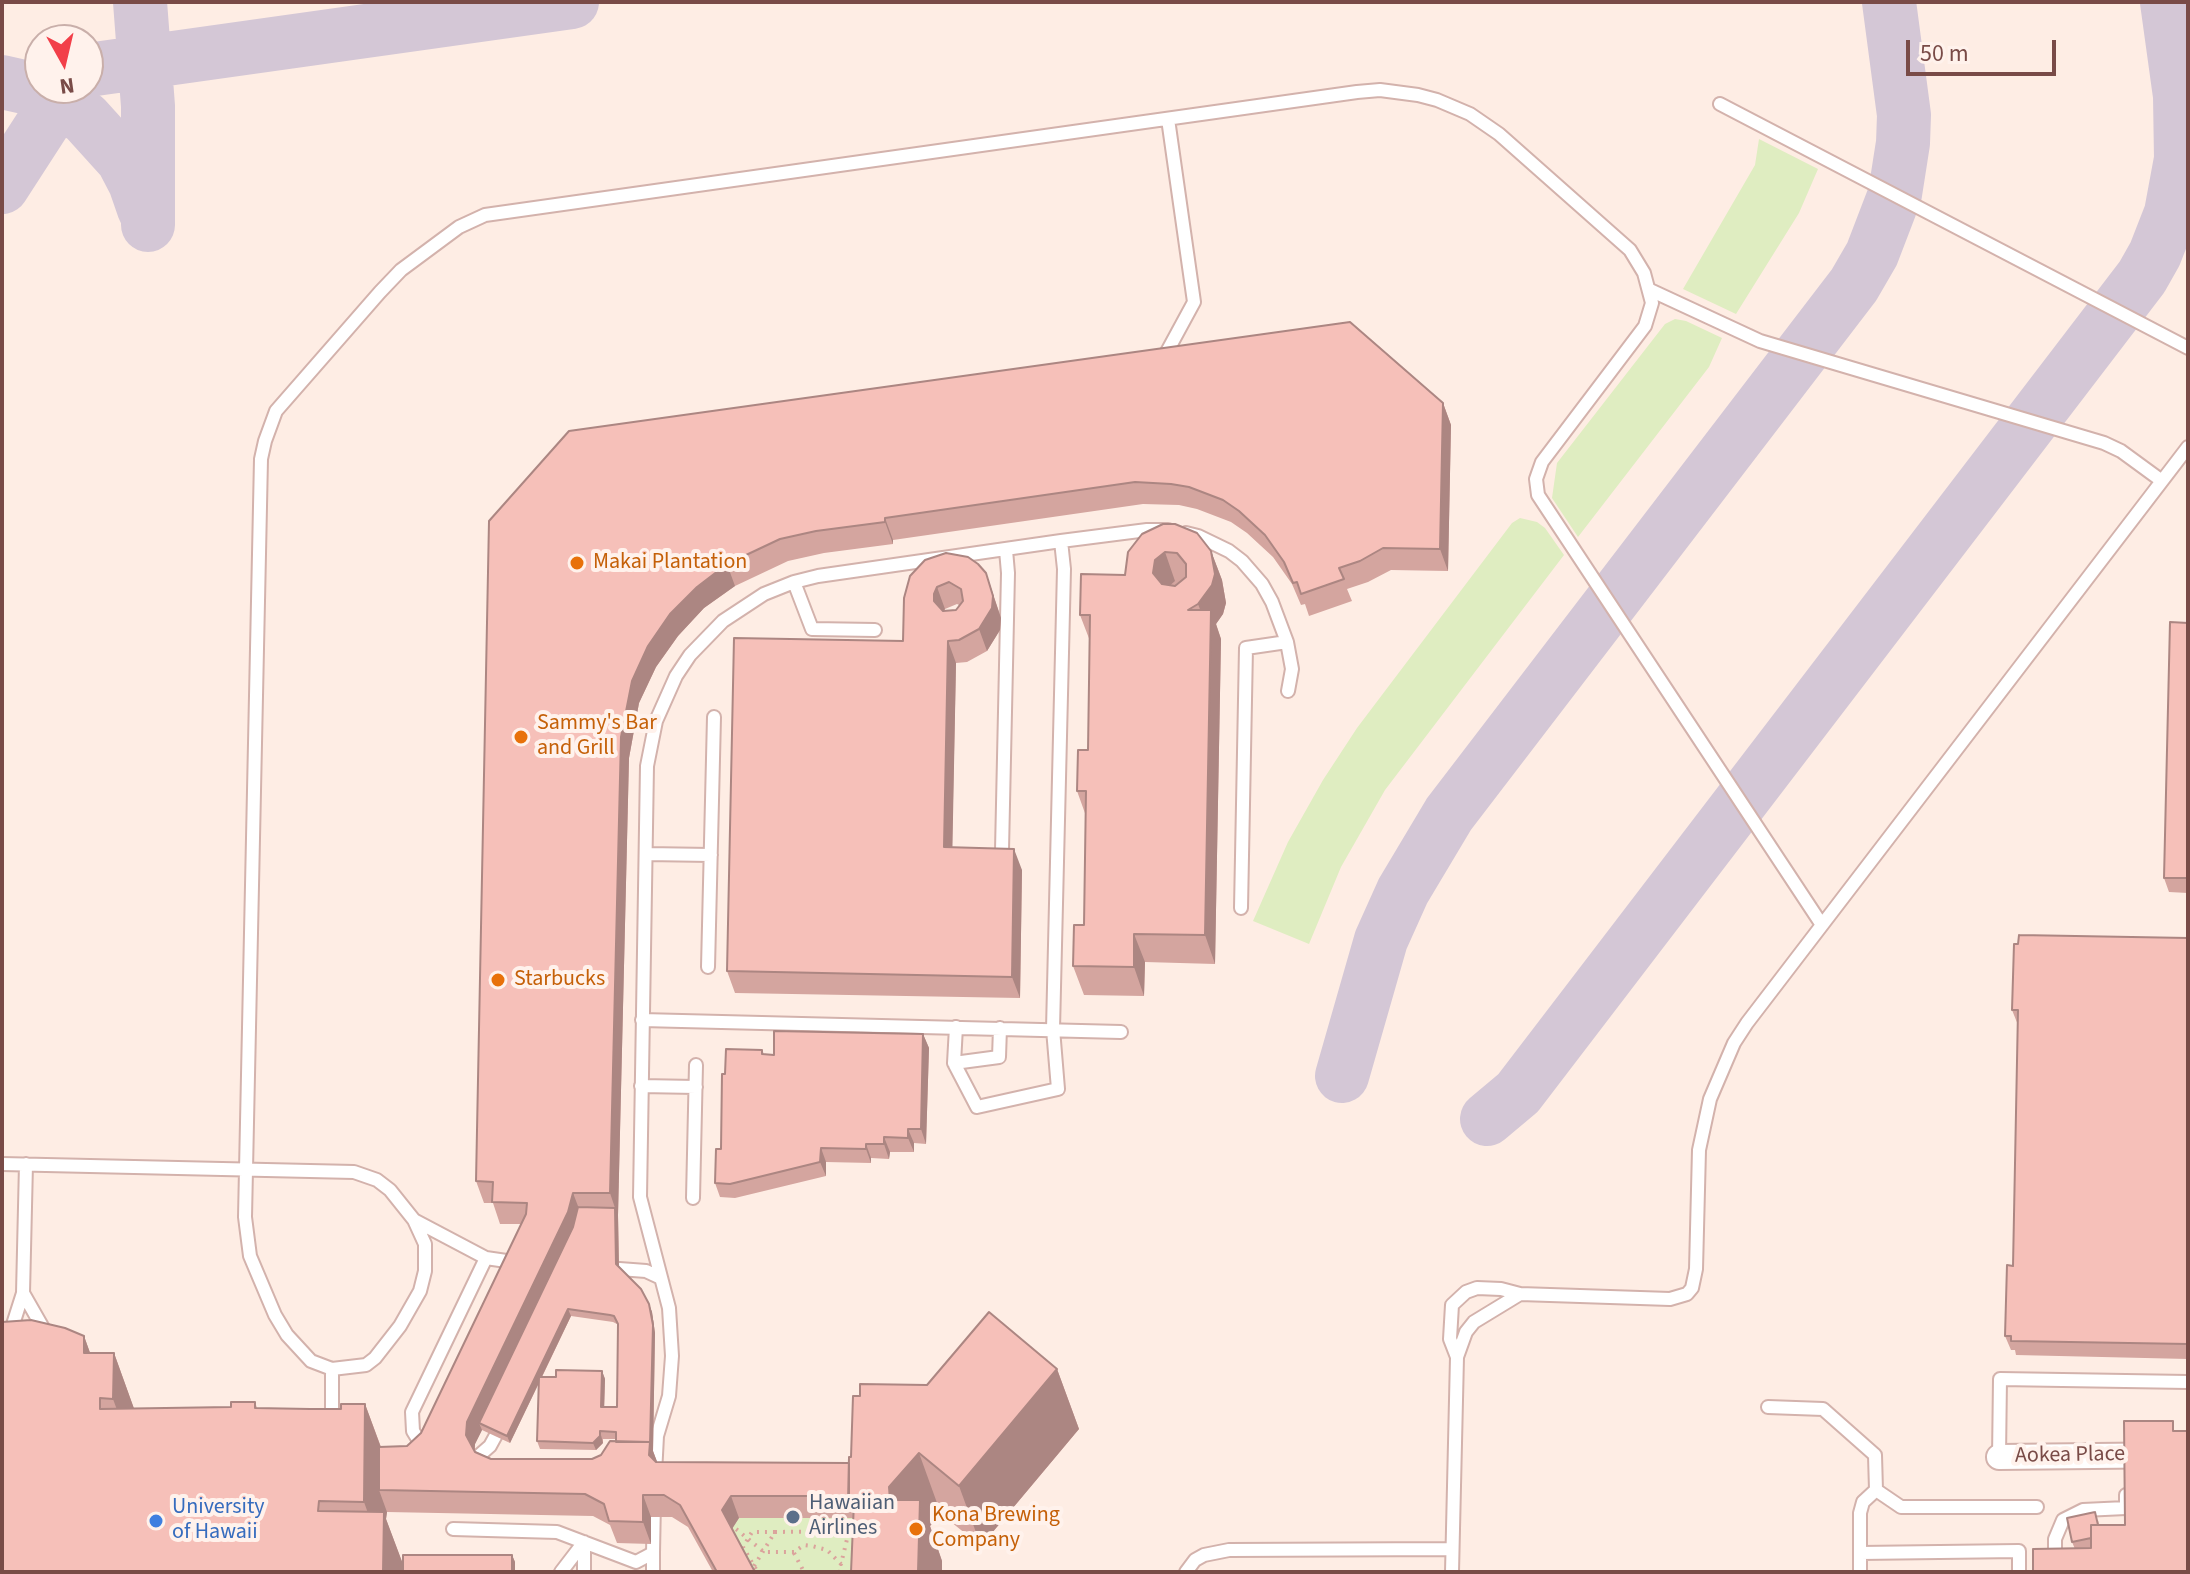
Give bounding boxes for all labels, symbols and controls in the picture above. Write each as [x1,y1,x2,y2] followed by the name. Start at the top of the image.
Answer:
[24,24,104,104] north arrow
[1910,24,2060,74] scale bar
[1920,36,1969,71] text: 50 m
[58,69,77,103] text: N
[593,550,747,576] place label: Makai Plantation
[568,554,586,572] marker: Makai Plantation
[537,711,657,762] place label: Sammy's Bar and Grill
[512,728,530,746] marker: Sammy's Bar and Grill
[514,967,605,993] place label: Starbucks
[489,971,507,989] marker: Starbucks
[2015,1442,2125,1470] street label: Aokea Place
[809,1491,895,1542] place label: Hawaiian Airlines
[172,1495,265,1546] place label: University of Hawaii
[932,1503,1060,1554] place label: Kona Brewing Company
[784,1508,802,1526] marker: Hawaiian Airlines
[147,1512,165,1530] marker: University of Hawaii
[907,1520,925,1538] marker: Kona Brewing Company

